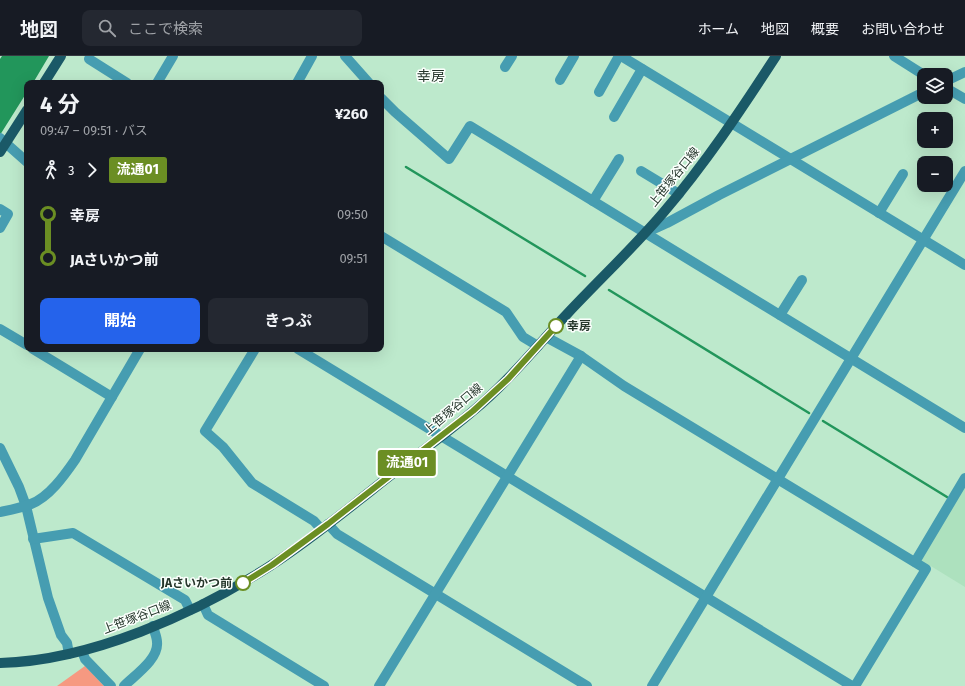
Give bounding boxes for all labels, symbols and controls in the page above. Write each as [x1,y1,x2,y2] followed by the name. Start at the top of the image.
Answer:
[82,10,362,46] search box
[96,17,118,39] icon: search
[20,18,58,41] text: 地図
[128,20,203,38] text: ここで検索
[697,21,739,38] text: ホーム
[761,21,789,38] text: 地図
[811,21,839,38] text: 概要
[861,21,945,38] text: お問い合わせ
[417,68,445,85] district label: 幸房
[917,68,953,192] map controls
[917,68,953,104] button: layers
[40,91,80,118] text: 4 分
[335,105,368,123] text: ¥260
[917,112,953,148] button: +
[40,123,148,138] text: 09:47 – 09:51 · バス
[646,145,702,209] street label: 上笹塚谷口線
[917,156,953,192] button: −
[40,159,62,181] icon: walk
[81,159,103,181] icon: forward
[117,161,159,178] text: 流通01
[68,163,75,178] text: 3
[70,207,100,225] text: 幸房
[337,207,368,222] text: 09:50
[70,251,159,269] text: JAさいかつ前
[339,251,368,266] text: 09:51
[40,298,200,344] button: 開始
[208,298,368,344] button: きっぷ
[548,318,564,334] marker: 幸房
[567,319,591,333] place label: 幸房
[421,380,485,438] street label: 上笹塚谷口線
[379,450,435,476] line badge: 流通01
[386,454,428,471] text: 流通01
[235,575,251,591] marker: JAさいかつ前
[160,576,232,590] place label: JAさいかつ前
[101,598,173,636] street label: 上笹塚谷口線

